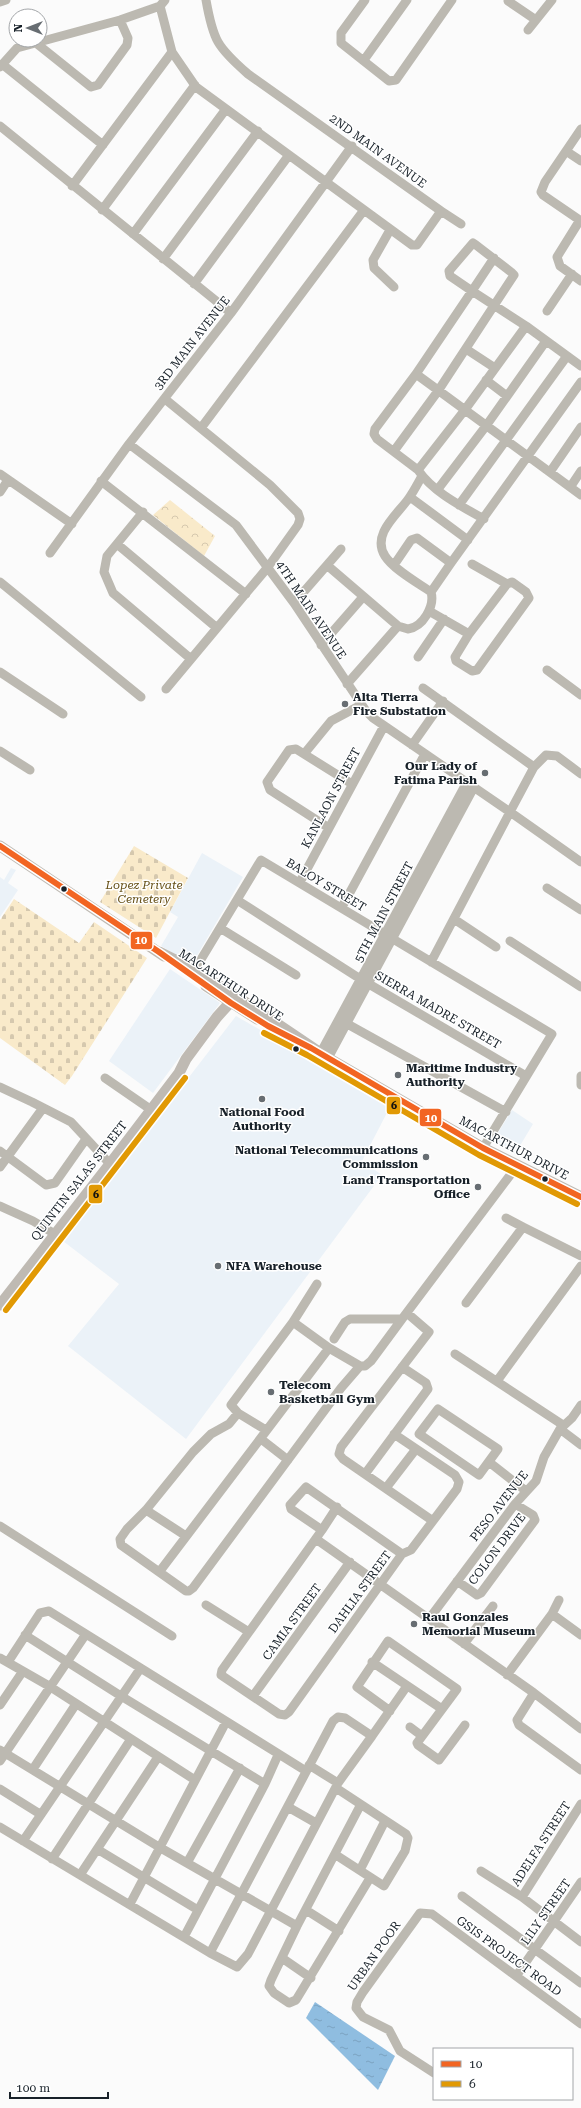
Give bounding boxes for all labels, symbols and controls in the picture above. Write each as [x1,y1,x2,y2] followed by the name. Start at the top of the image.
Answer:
[8,8,48,48] north arrow
[12,23,25,32] text: N
[327,111,429,191] street label: 2ND MAIN AVENUE
[151,293,233,393] street label: 3RD MAIN AVENUE
[273,558,349,662] street label: 4TH MAIN AVENUE
[353,690,446,718] place label: Alta Tierra Fire Substation
[340,699,350,709] marker: Alta Tierra Fire Substation
[299,745,363,851] street label: KANLAON STREET
[394,759,478,787] place label: Our Lady of Fatima Parish
[480,768,490,778] marker: Our Lady of Fatima Parish
[283,856,369,914] street label: BALOY STREET
[352,859,416,965] street label: 5TH MAIN STREET
[104,878,183,906] park label: Lopez Private Cemetery
[59,884,69,894] unlabelled marker
[130,931,153,950] line badge: 10
[135,934,147,947] text: 10
[176,946,286,1024] street label: MACARTHUR DRIVE
[373,968,503,1052] street label: SIERRA MADRE STREET
[291,1044,301,1054] unlabelled marker
[406,1061,518,1089] place label: Maritime Industry Authority
[393,1070,403,1080] marker: Maritime Industry Authority
[257,1094,267,1104] marker: National Food Authority
[386,1096,401,1115] line badge: 6
[391,1099,397,1112] text: 6
[220,1105,305,1133] place label: National Food Authority
[419,1108,442,1127] line badge: 10
[425,1112,437,1125] text: 10
[457,1113,571,1183] street label: MACARTHUR DRIVE
[28,1118,130,1244] street label: QUINTIN SALAS STREET
[235,1143,418,1171] place label: National Telecommunications Commission
[421,1152,431,1162] marker: National Telecommunications Commission
[343,1173,470,1201] place label: Land Transportation Office
[540,1174,550,1184] unlabelled marker
[473,1182,483,1192] marker: Land Transportation Office
[88,1184,103,1204] line badge: 6
[93,1188,99,1201] text: 6
[226,1259,322,1273] place label: NFA Warehouse
[213,1261,223,1271] marker: NFA Warehouse
[279,1378,375,1406] place label: Telecom Basketball Gym
[266,1387,276,1397] marker: Telecom Basketball Gym
[467,1468,531,1544] street label: PESO AVENUE
[466,1510,528,1588] street label: COLON DRIVE
[326,1548,394,1636] street label: DAHLIA STREET
[260,1581,324,1663] street label: CAMIA STREET
[422,1610,536,1638] place label: Raul Gonzales Memorial Museum
[409,1619,419,1629] marker: Raul Gonzales Memorial Museum
[508,1799,574,1889] street label: ADELFA STREET
[518,1876,574,1948] street label: LILY STREET
[454,1913,564,1999] street label: GSIS PROJECT ROAD
[345,1918,404,1994] street label: URBAN POOR
[433,2048,573,2100] legend
[469,2057,483,2071] text: 10
[10,2074,108,2100] scale bar
[469,2077,476,2091] text: 6
[16,2081,50,2095] text: 100 m

